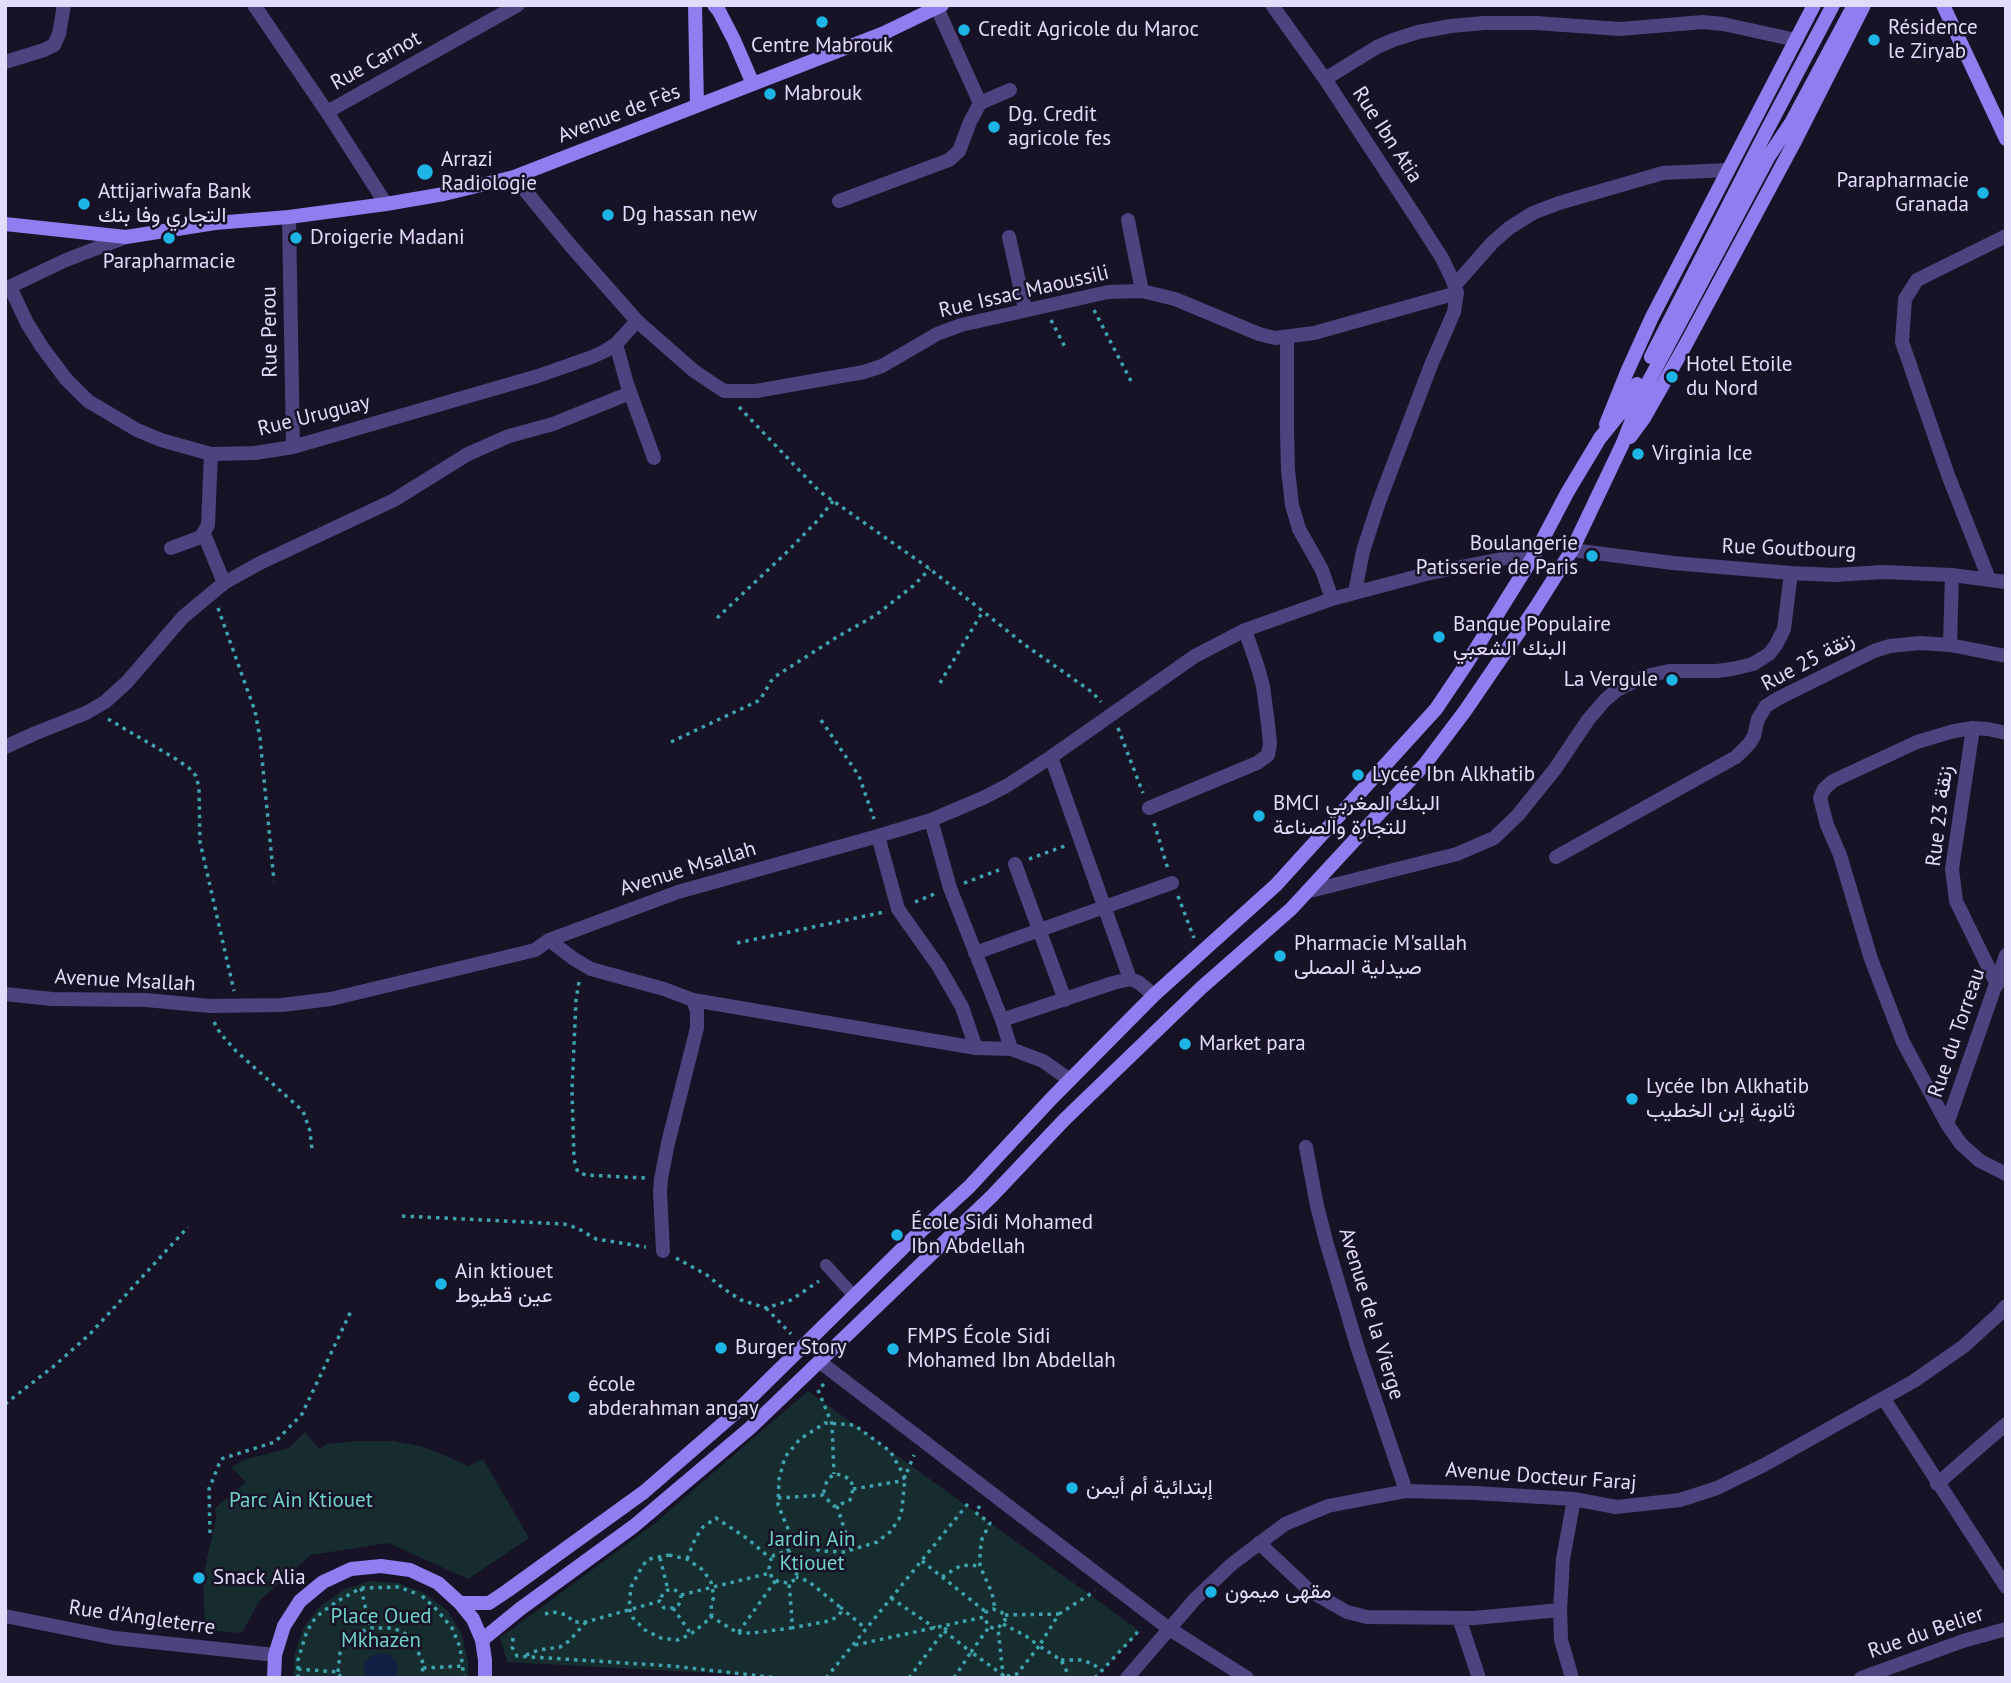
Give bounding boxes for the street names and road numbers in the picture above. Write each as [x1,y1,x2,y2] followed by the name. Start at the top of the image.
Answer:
[327,26,425,96] street label: Rue Carnot
[554,79,684,149] street label: Avenue de Fès
[1347,82,1427,188] street label: Rue Ibn Atia
[936,260,1112,324] street label: Rue Issac Maoussili
[257,286,283,378] street label: Rue Perou
[255,390,373,442] street label: Rue Uruguay
[1721,534,1857,564] street label: Rue Goutbourg
[1757,627,1859,697] street label: Rue 25 زنقة
[1921,764,1959,868] street label: Rue 23 زنقة
[617,836,759,902] street label: Avenue Msallah
[54,965,196,997] street label: Avenue Msallah
[1923,965,1991,1101] street label: Rue du Torreau
[1333,1225,1409,1403] street label: Avenue de la Vierge
[1445,1458,1637,1496] street label: Avenue Docteur Faraj
[67,1595,217,1641] street label: Rue d'Angleterre
[1865,1601,1987,1665] street label: Rue du Belier

